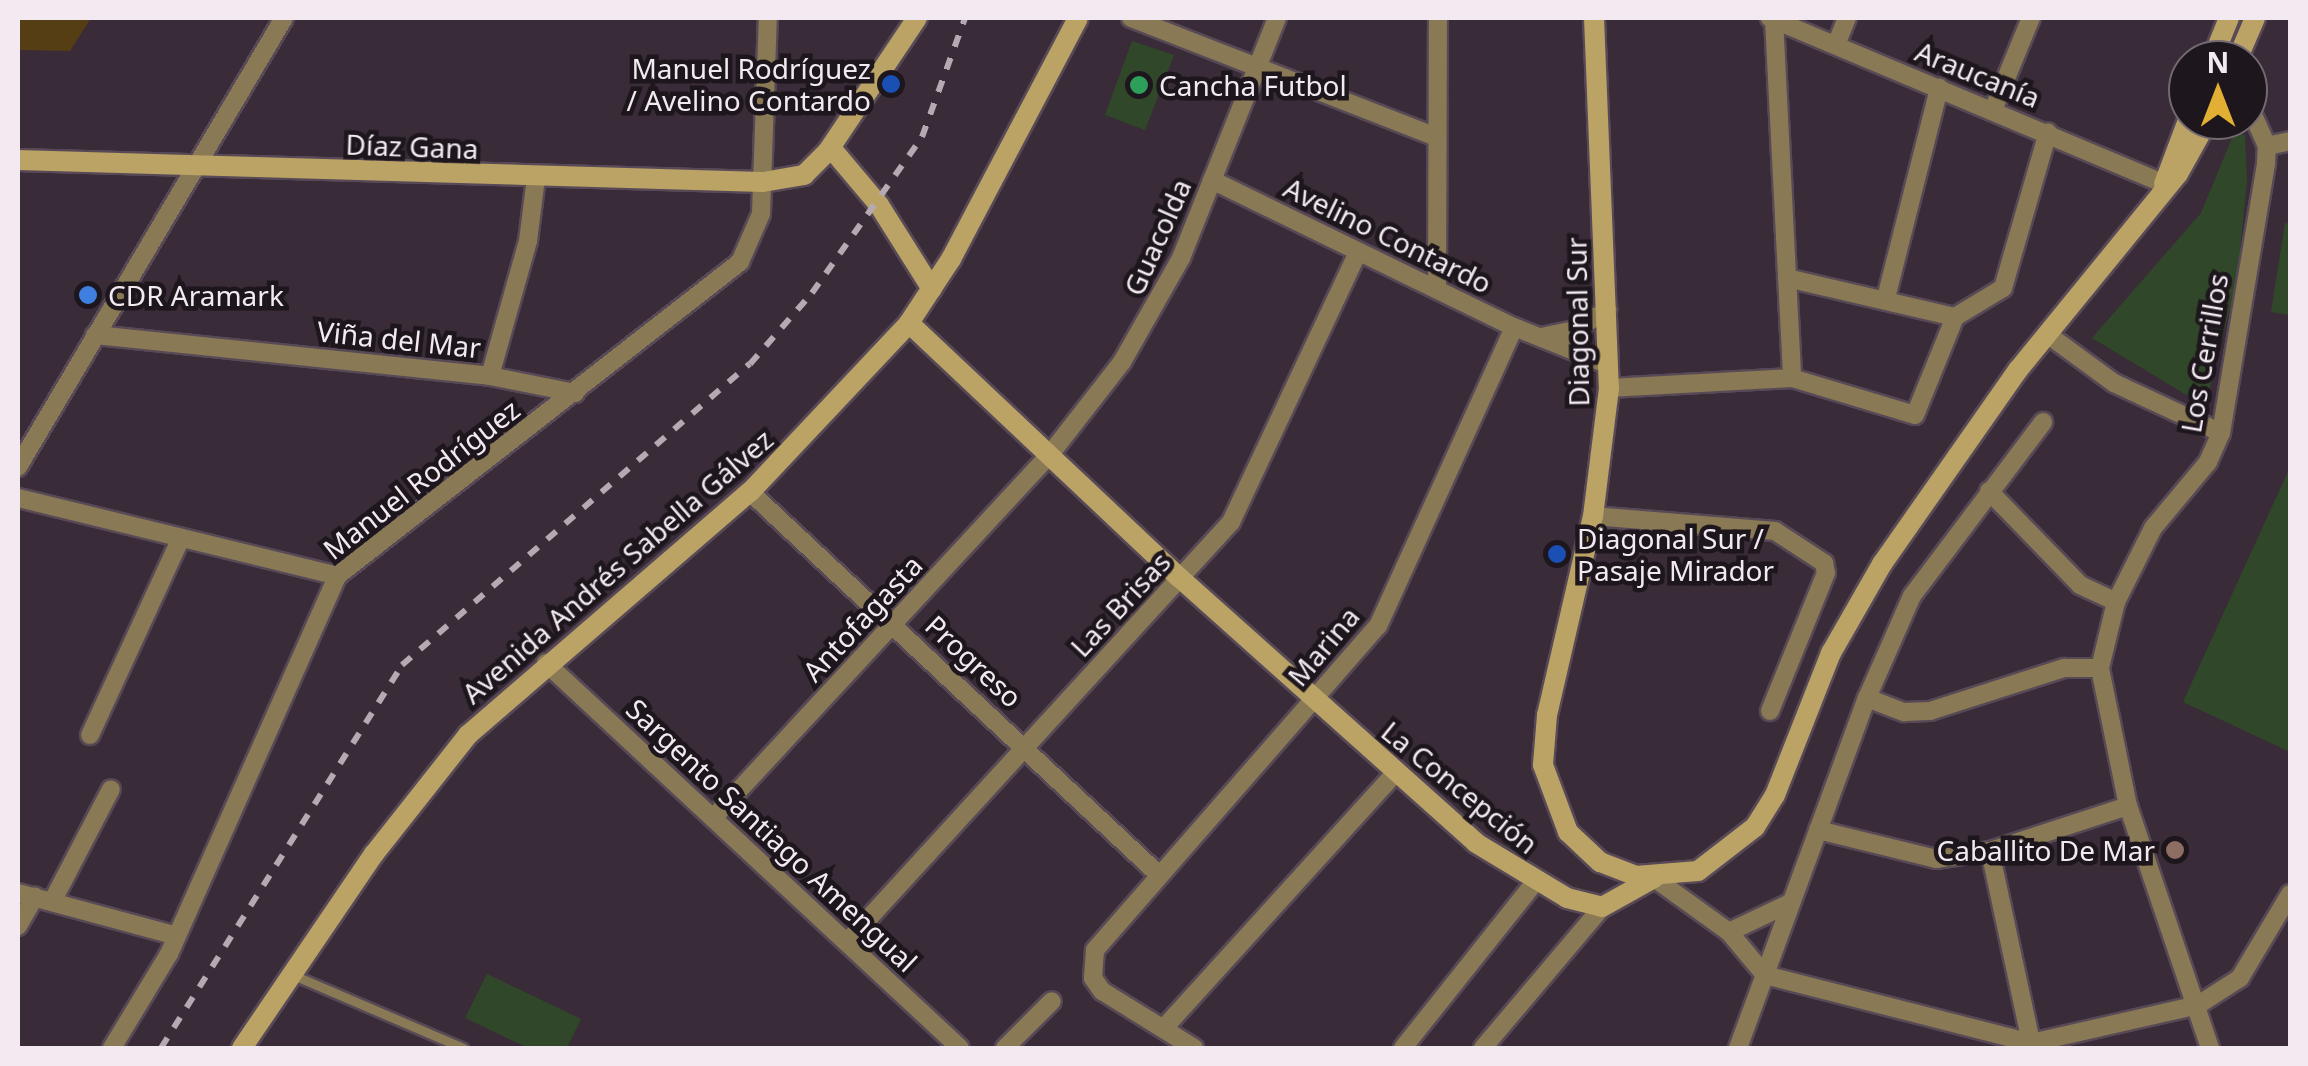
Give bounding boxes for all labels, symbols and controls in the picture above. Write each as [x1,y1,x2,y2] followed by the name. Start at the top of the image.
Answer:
[1911,34,2045,114] street label: Araucanía
[2168,40,2268,140] north arrow
[2207,43,2229,81] text: N
[627,51,871,117] place label: Manuel Rodríguez / Avelino Contardo
[1159,68,1347,102] place label: Cancha Futbol
[880,73,902,95] marker: Manuel Rodríguez / Avelino Contardo
[1128,74,1150,96] marker: Cancha Futbol
[345,127,479,165] street label: Díaz Gana
[1279,170,1497,300] street label: Avelino Contardo
[1116,174,1198,300] street label: Guacolda
[1559,237,1595,407] street label: Diagonal Sur
[2173,271,2235,435] street label: Los Cerrillos
[108,278,284,312] place label: CDR Aramark
[77,284,99,306] marker: CDR Aramark
[315,314,483,364] street label: Viña del Mar
[316,392,526,566] street label: Manuel Rodríguez
[455,422,779,710] street label: Avenida Andrés Sabella Gálvez
[1577,521,1774,587] place label: Diagonal Sur / Pasaje Mirador
[1546,543,1568,565] marker: Diagonal Sur / Pasaje Mirador
[1063,545,1177,663] street label: Las Brisas
[795,548,929,688] street label: Antofagasta
[1280,600,1366,692] street label: Marina
[919,608,1029,714] street label: Progreso
[620,692,924,978] street label: Sargento Santiago Amengual
[1375,714,1545,860] street label: La Concepción
[1936,833,2155,867] place label: Caballito De Mar
[2164,839,2186,861] marker: Caballito De Mar

